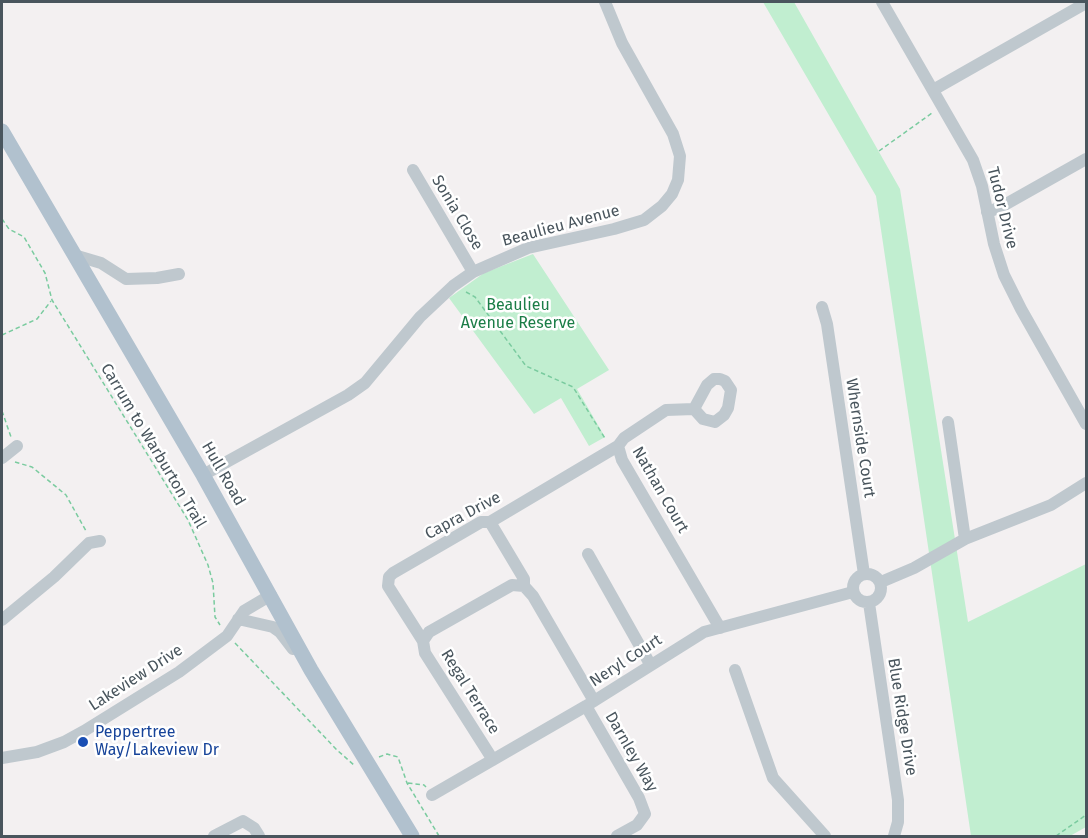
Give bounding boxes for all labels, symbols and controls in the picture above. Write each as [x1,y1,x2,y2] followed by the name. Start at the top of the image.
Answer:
[983,165,1021,251] street label: Tudor Drive
[427,172,487,254] street label: Sonia Close
[500,201,622,251] street label: Beaulieu Avenue
[461,296,575,334] park label: Beaulieu Avenue Reserve
[96,360,210,532] street label: Carrum to Warburton Trail
[841,377,879,499] street label: Whernside Court
[197,439,249,509] street label: Hull Road
[628,443,692,537] street label: Nathan Court
[422,488,504,544] street label: Capra Drive
[586,631,666,691] street label: Neryl Court
[86,641,186,715] street label: Lakeview Drive
[436,646,504,738] street label: Regal Terrace
[883,657,921,777] street label: Blue Ridge Drive
[600,709,662,795] street label: Darnley Way
[95,723,219,761] place label: Peppertree Way/Lakeview Dr
[76,735,90,749] marker: Peppertree Way/Lakeview Dr

